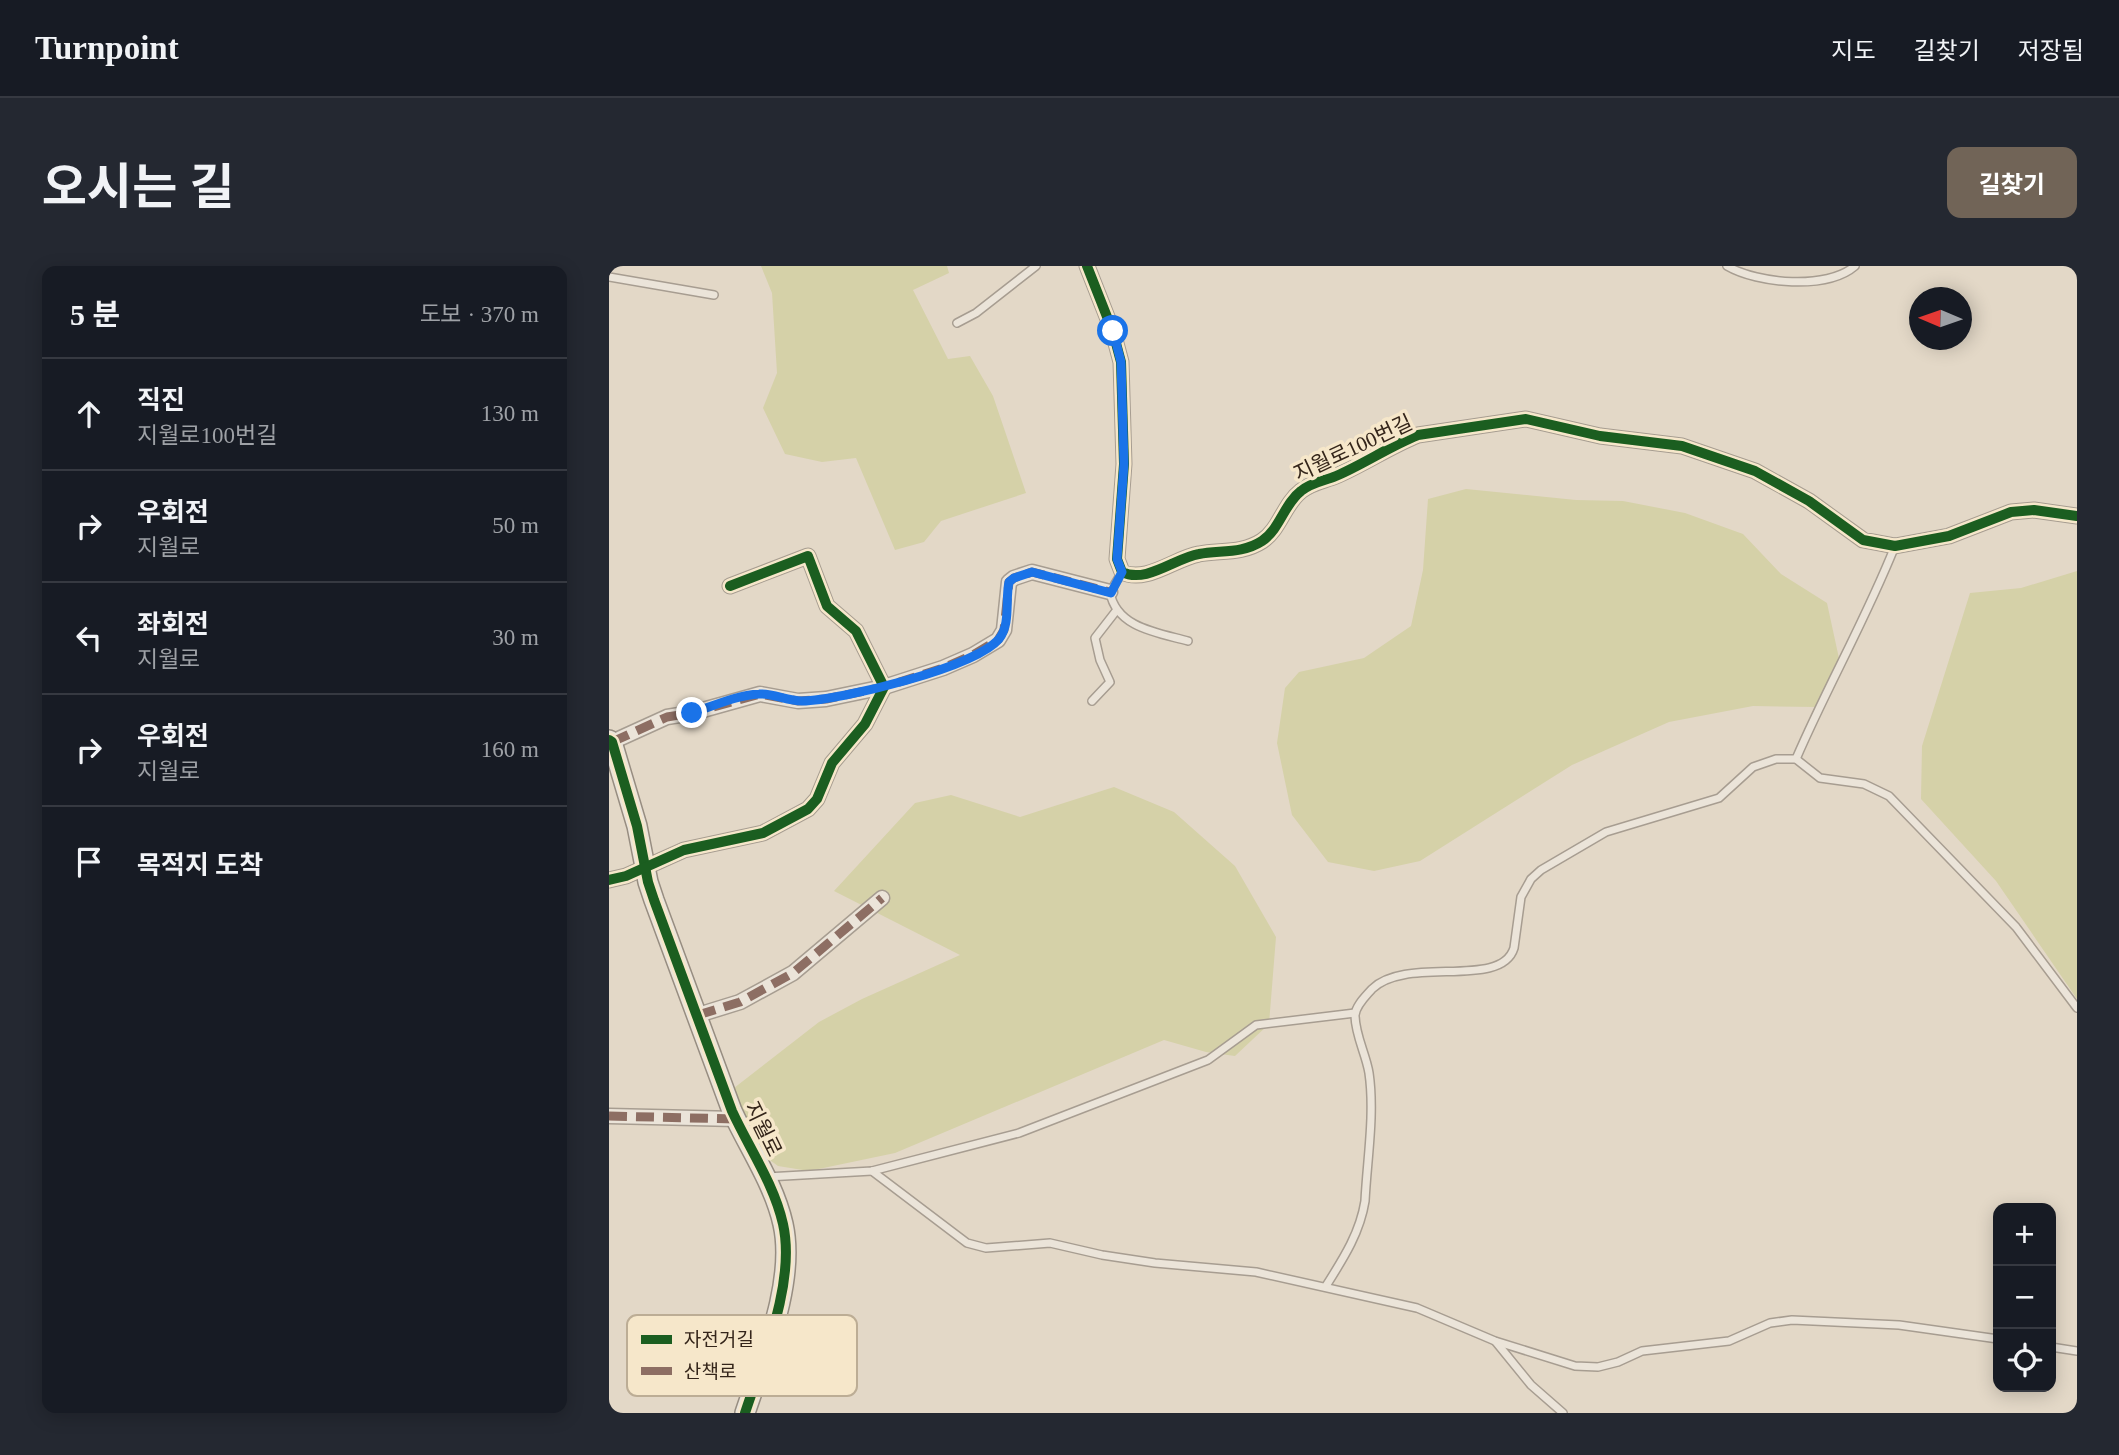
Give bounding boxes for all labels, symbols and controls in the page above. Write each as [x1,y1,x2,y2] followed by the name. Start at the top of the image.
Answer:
[35,30,179,66] text: Turnpoint
[1831,38,1876,64] text: 지도
[1914,38,1980,64] text: 길찾기
[2018,38,2084,64] text: 저장됨
[1947,147,2077,218] button: 길찾기
[42,160,235,215] text: 오시는 길
[1909,287,1972,350] north arrow
[70,298,120,331] text: 5 분
[419,302,539,327] text: 도보 · 370 m
[1097,315,1128,346] route start
[137,386,185,415] text: 직진
[70,395,108,433] icon: ahead
[481,401,539,426] text: 130 m
[1290,410,1416,486] street label: 지월로100번길
[137,423,277,448] text: 지월로100번길
[137,498,209,527] text: 우회전
[70,507,108,545] icon: right
[492,513,539,538] text: 50 m
[137,535,200,560] text: 지월로
[137,610,209,639] text: 좌회전
[70,619,108,657] icon: left
[492,625,539,650] text: 30 m
[137,647,200,672] text: 지월로
[676,697,707,728] route end
[137,722,209,751] text: 우회전
[70,731,108,769] icon: right
[481,737,539,762] text: 160 m
[137,759,200,784] text: 지월로
[70,843,108,881] icon: arrive
[137,851,263,880] text: 목적지 도착
[740,1098,786,1160] street label: 지월로
[1993,1203,2056,1392] map controls
[1993,1203,2056,1266] button: +
[1993,1266,2056,1329] button: −
[627,1315,857,1396] legend
[684,1329,754,1350] text: 자전거길
[1993,1329,2056,1392] button: locate
[684,1361,736,1382] text: 산책로

